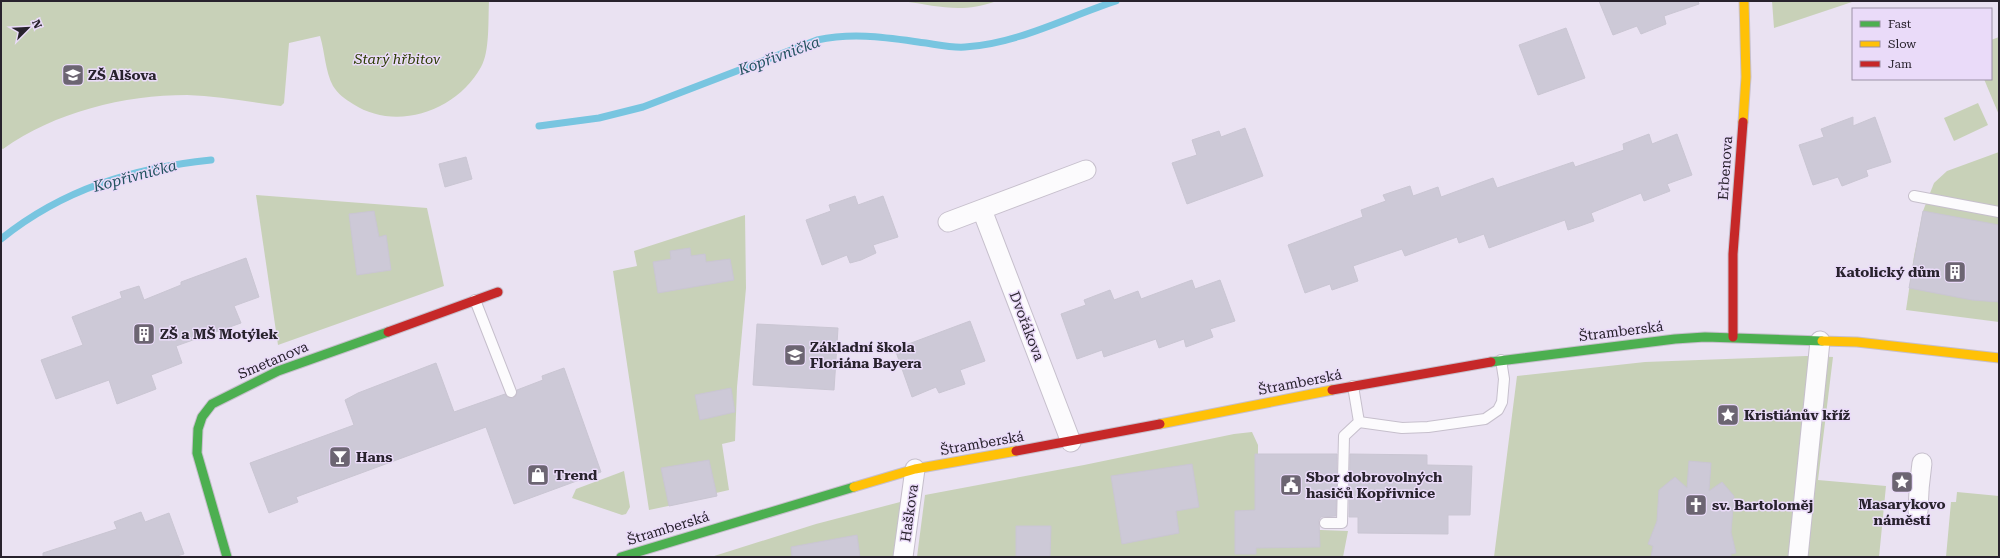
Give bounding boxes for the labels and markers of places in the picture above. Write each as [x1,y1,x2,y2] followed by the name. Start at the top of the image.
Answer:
[60,62,86,88] school or university icon: ZŠ Alšova
[88,67,157,83] place label: ZŠ Alšova
[1942,259,1968,285] building icon: Katolický dům
[1836,264,1940,280] place label: Katolický dům
[131,321,157,347] building icon: ZŠ a MŠ Motýlek
[160,326,278,342] place label: ZŠ a MŠ Motýlek
[810,339,922,371] place label: Základní škola Floriána Bayera
[782,342,808,368] school or university icon: Základní škola Floriána Bayera
[1715,402,1741,428] place icon: Kristiánův kříž
[1744,407,1850,423] place label: Kristiánův kříž
[327,444,353,470] bar icon: Hans
[356,449,392,465] place label: Hans
[525,462,551,488] shop icon: Trend
[554,467,598,483] place label: Trend
[1306,469,1443,501] place label: Sbor dobrovolných hasičů Kopřivnice
[1889,469,1915,495] place icon: Masarykovo náměstí
[1278,472,1304,498] public building icon: Sbor dobrovolných hasičů Kopřivnice
[1683,492,1709,518] church icon: sv. Bartoloměj
[1858,496,1946,528] place label: Masarykovo náměstí
[1712,497,1813,513] place label: sv. Bartoloměj

